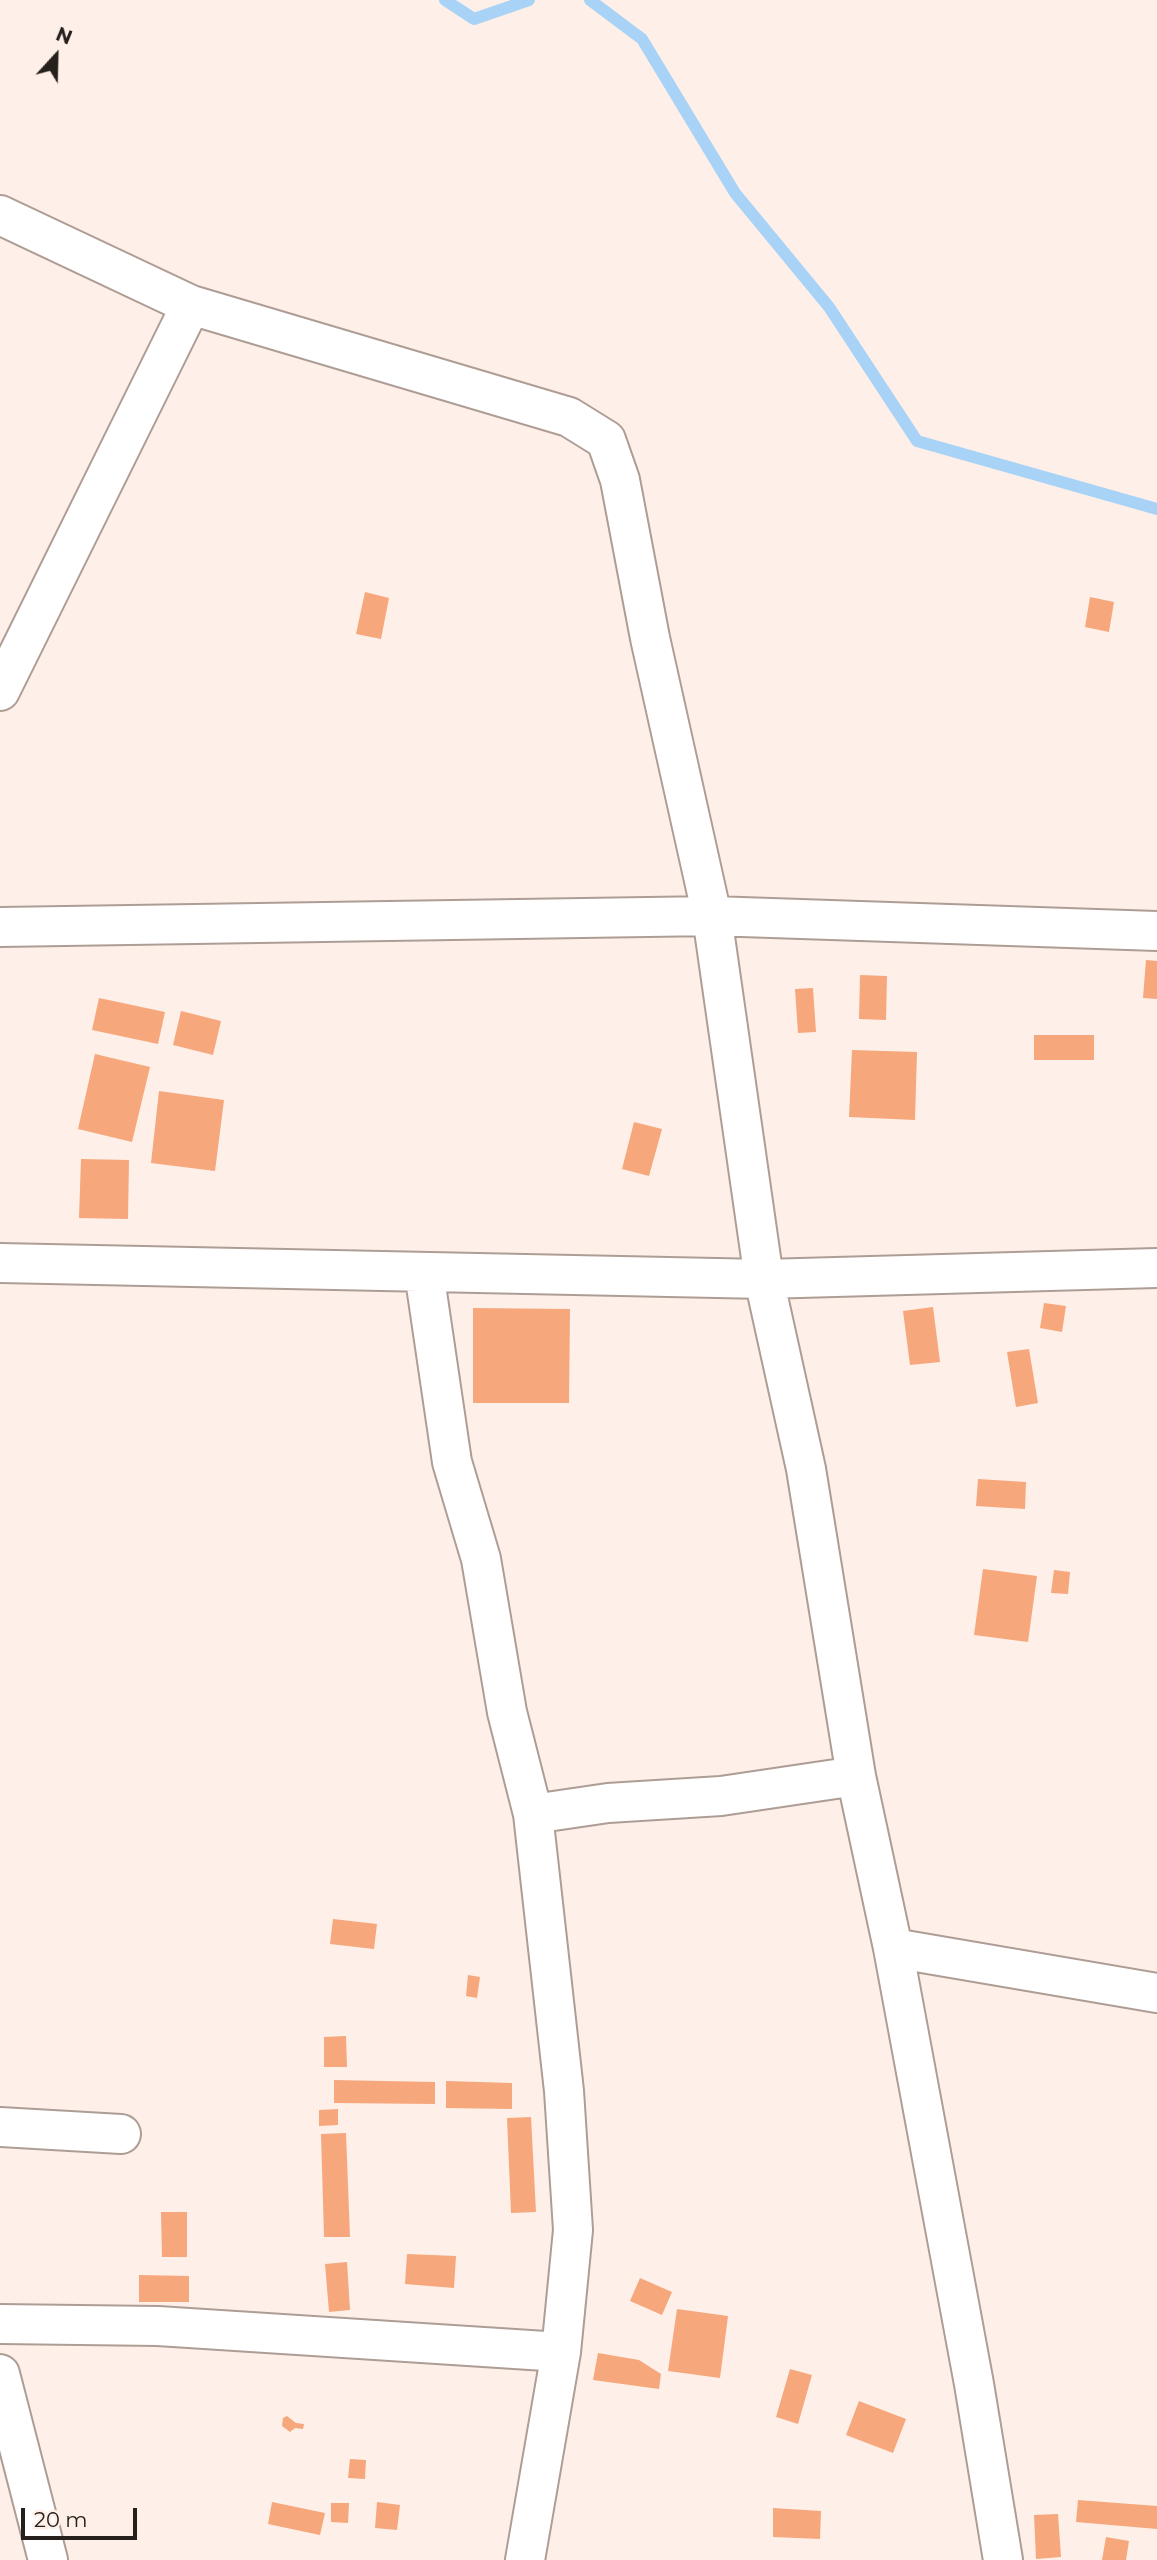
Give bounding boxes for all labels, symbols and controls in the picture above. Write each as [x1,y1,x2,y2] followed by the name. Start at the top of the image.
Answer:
[21,21,91,91] north arrow
[53,23,75,50] text: N
[24,2494,140,2538] scale bar
[34,2507,88,2532] text: 20 m

